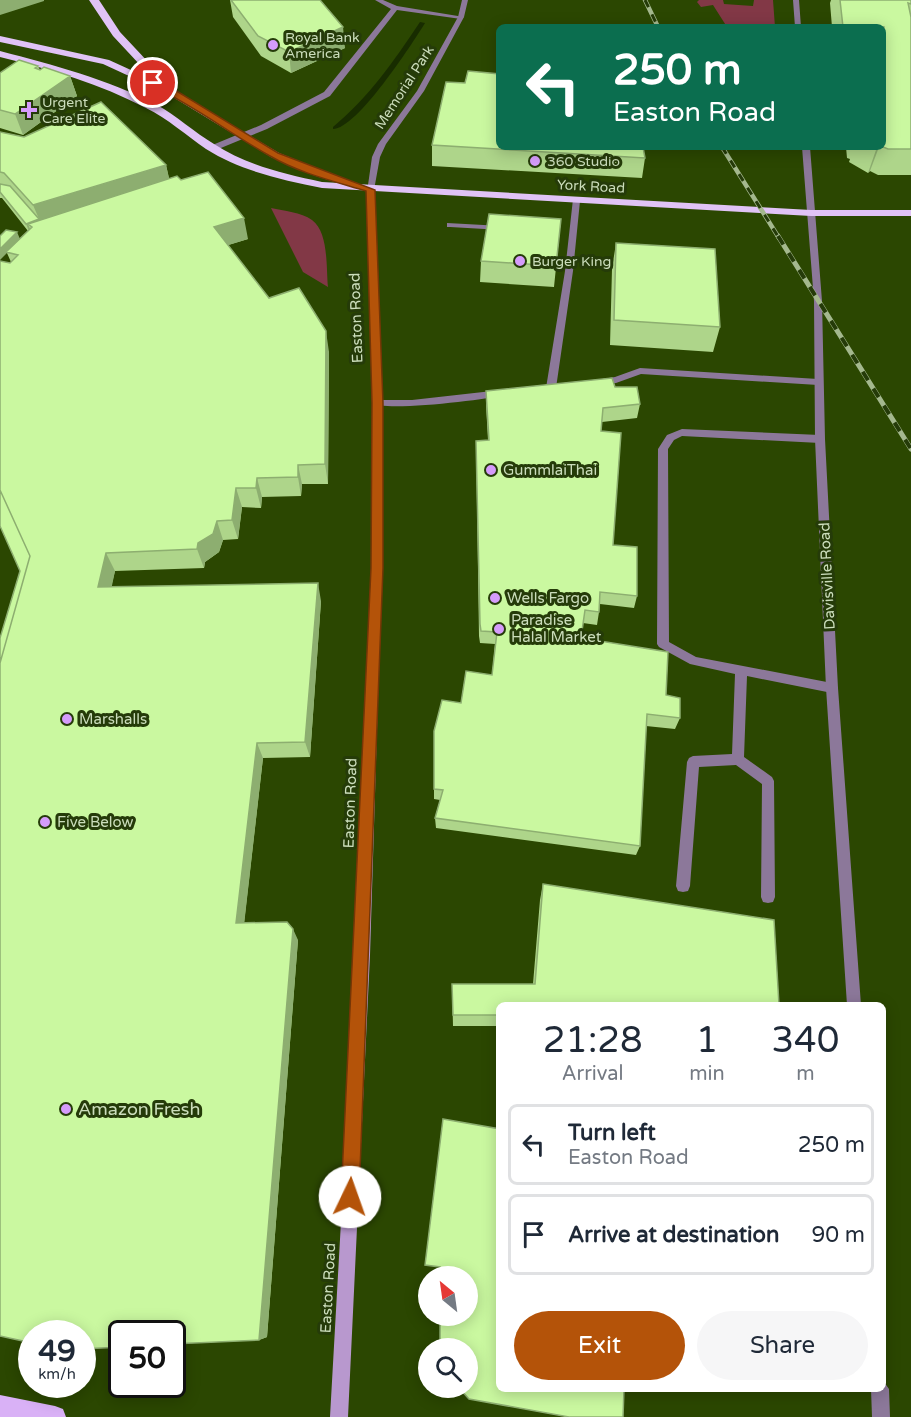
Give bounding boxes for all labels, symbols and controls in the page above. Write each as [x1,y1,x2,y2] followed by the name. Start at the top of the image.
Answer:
[285,29,360,62] place label: Royal Bank America
[266,38,280,52] marker: Royal Bank America
[371,42,438,132] street label: Memorial Park
[613,45,742,96] text: 250 m
[514,48,592,126] icon: left
[127,57,178,108] pin
[136,66,169,99] icon: arrive
[42,94,105,127] place label: Urgent Care Elite
[613,96,776,129] text: Easton Road
[20,101,38,119] marker: Urgent Care Elite
[547,153,620,170] place label: 360 Studio
[528,154,542,168] marker: 360 Studio
[556,176,625,197] street label: York Road
[532,253,611,270] place label: Burger King
[513,254,527,268] marker: Burger King
[345,272,367,364] street label: Easton Road
[503,461,597,479] place label: GummlaiThai
[484,463,498,477] marker: GummlaiThai
[815,522,839,630] street label: Davisville Road
[507,589,589,607] place label: Wells Fargo
[488,591,502,605] marker: Wells Fargo
[511,611,602,646] place label: Paradise Halal Market
[492,622,506,636] marker: Paradise Halal Market
[79,710,147,728] place label: Marshalls
[60,712,74,726] marker: Marshalls
[339,757,361,849] street label: Easton Road
[57,813,133,831] place label: Five Below
[38,815,52,829] marker: Five Below
[543,1019,643,1062] text: 21:28
[696,1019,718,1062] text: 1
[771,1019,839,1062] text: 340
[562,1062,624,1086] text: Arrival
[689,1062,725,1086] text: min
[796,1062,815,1086] text: m
[78,1098,200,1120] place label: Amazon Fresh
[59,1102,73,1116] marker: Amazon Fresh
[568,1120,656,1146] text: Turn left
[517,1128,550,1161] icon: left
[798,1132,865,1158] text: 250 m
[568,1146,689,1170] text: Easton Road
[318,1165,382,1229] position arrow
[517,1218,550,1251] icon: arrive
[568,1222,779,1248] text: Arrive at destination
[811,1222,865,1248] text: 90 m
[317,1242,339,1334] street label: Easton Road
[418,1266,478,1326] north arrow
[418,1266,478,1398] map controls
[514,1311,685,1380] button: Exit
[697,1311,868,1380] button: Share
[108,1320,186,1398] speed limit sign: 50
[38,1333,76,1370] text: 49
[418,1338,478,1398] button: search
[38,1365,76,1383] text: km/h

